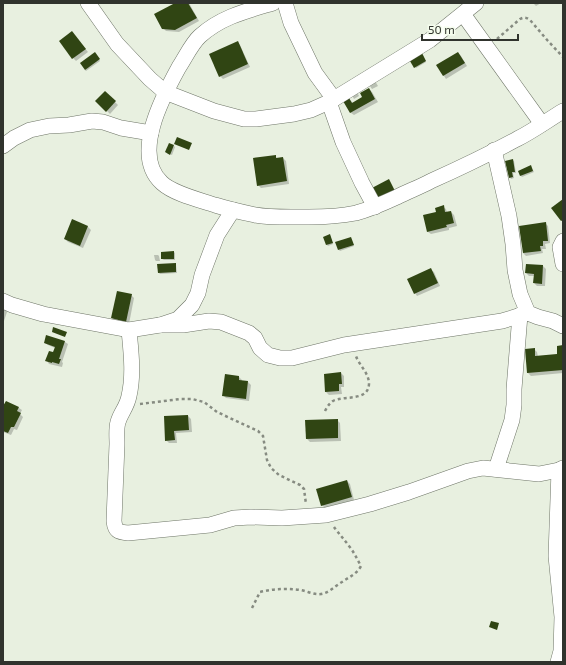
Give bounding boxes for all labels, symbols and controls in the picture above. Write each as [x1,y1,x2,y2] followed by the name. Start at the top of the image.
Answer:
[422,16,518,42] scale bar
[428,22,455,36] text: 50 m

